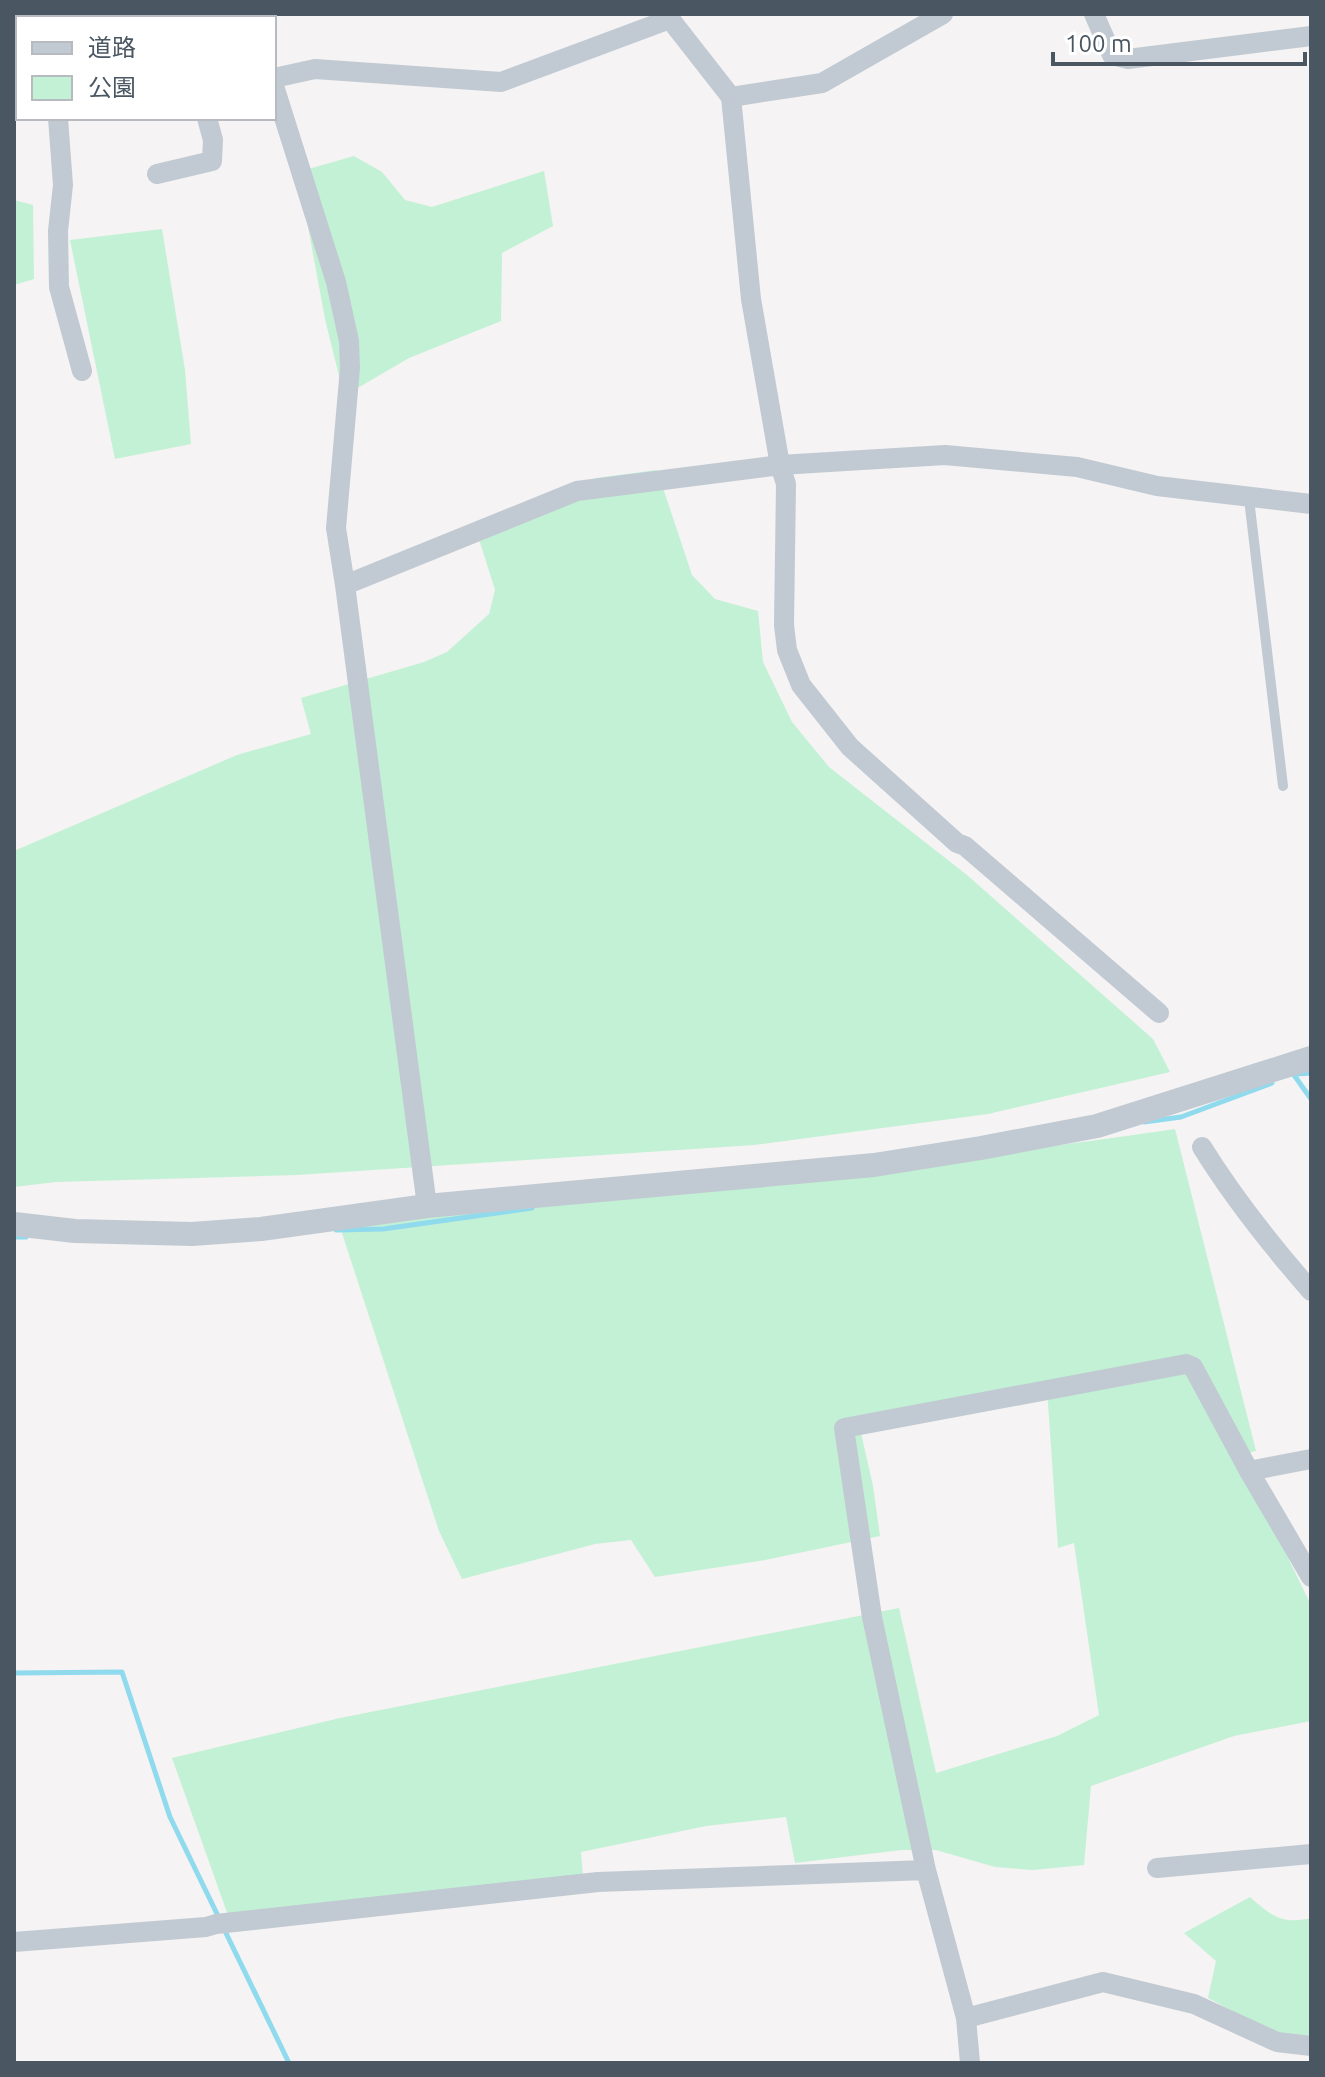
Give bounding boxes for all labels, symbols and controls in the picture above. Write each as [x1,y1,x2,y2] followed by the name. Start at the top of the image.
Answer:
[16,16,276,120] legend
[1053,16,1305,66] scale bar
[1065,30,1132,57] text: 100 m
[88,34,136,61] text: 道路
[88,74,136,101] text: 公園

